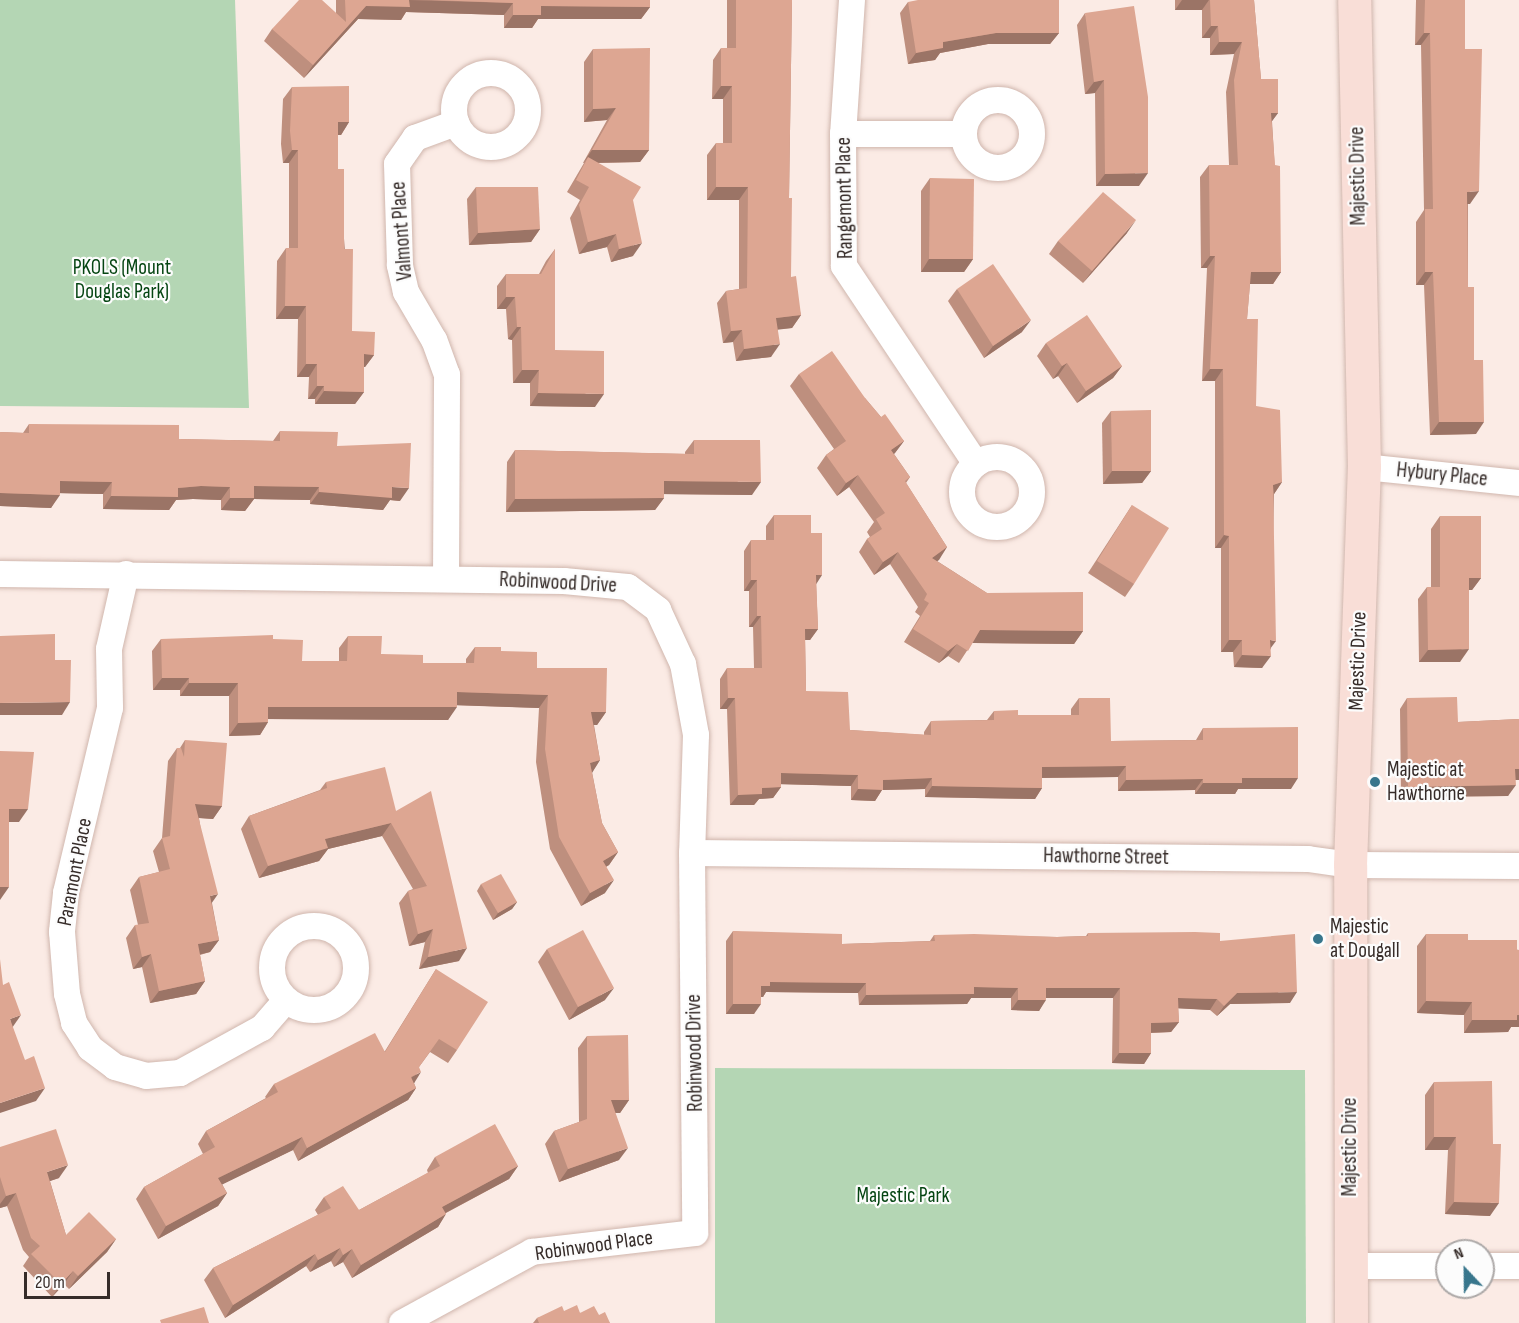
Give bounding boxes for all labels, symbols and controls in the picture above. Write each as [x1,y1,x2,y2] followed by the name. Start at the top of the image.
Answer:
[1345,126,1371,226] street label: Majestic Drive
[831,137,859,259] street label: Rangemont Place
[386,181,418,281] street label: Valmont Place
[73,255,171,305] park label: PKOLS (Mount Douglas Park)
[1395,458,1489,492] street label: Hybury Place
[499,567,617,599] street label: Robinwood Drive
[1344,611,1372,711] street label: Majestic Drive
[1387,757,1465,807] place label: Majestic at Hawthorne
[1368,775,1382,789] marker: Majestic at Hawthorne
[52,816,98,928] street label: Paramont Place
[1043,843,1169,871] street label: Hawthorne Street
[1330,914,1400,964] place label: Majestic at Dougall
[1311,932,1325,946] marker: Majestic at Dougall
[681,994,709,1112] street label: Robinwood Drive
[1337,1097,1363,1197] street label: Majestic Drive
[856,1183,950,1209] park label: Majestic Park
[534,1225,654,1267] street label: Robinwood Place
[1435,1239,1495,1299] north arrow
[1451,1243,1466,1264] text: N
[27,1260,112,1298] scale bar
[35,1272,65,1293] text: 20 m

